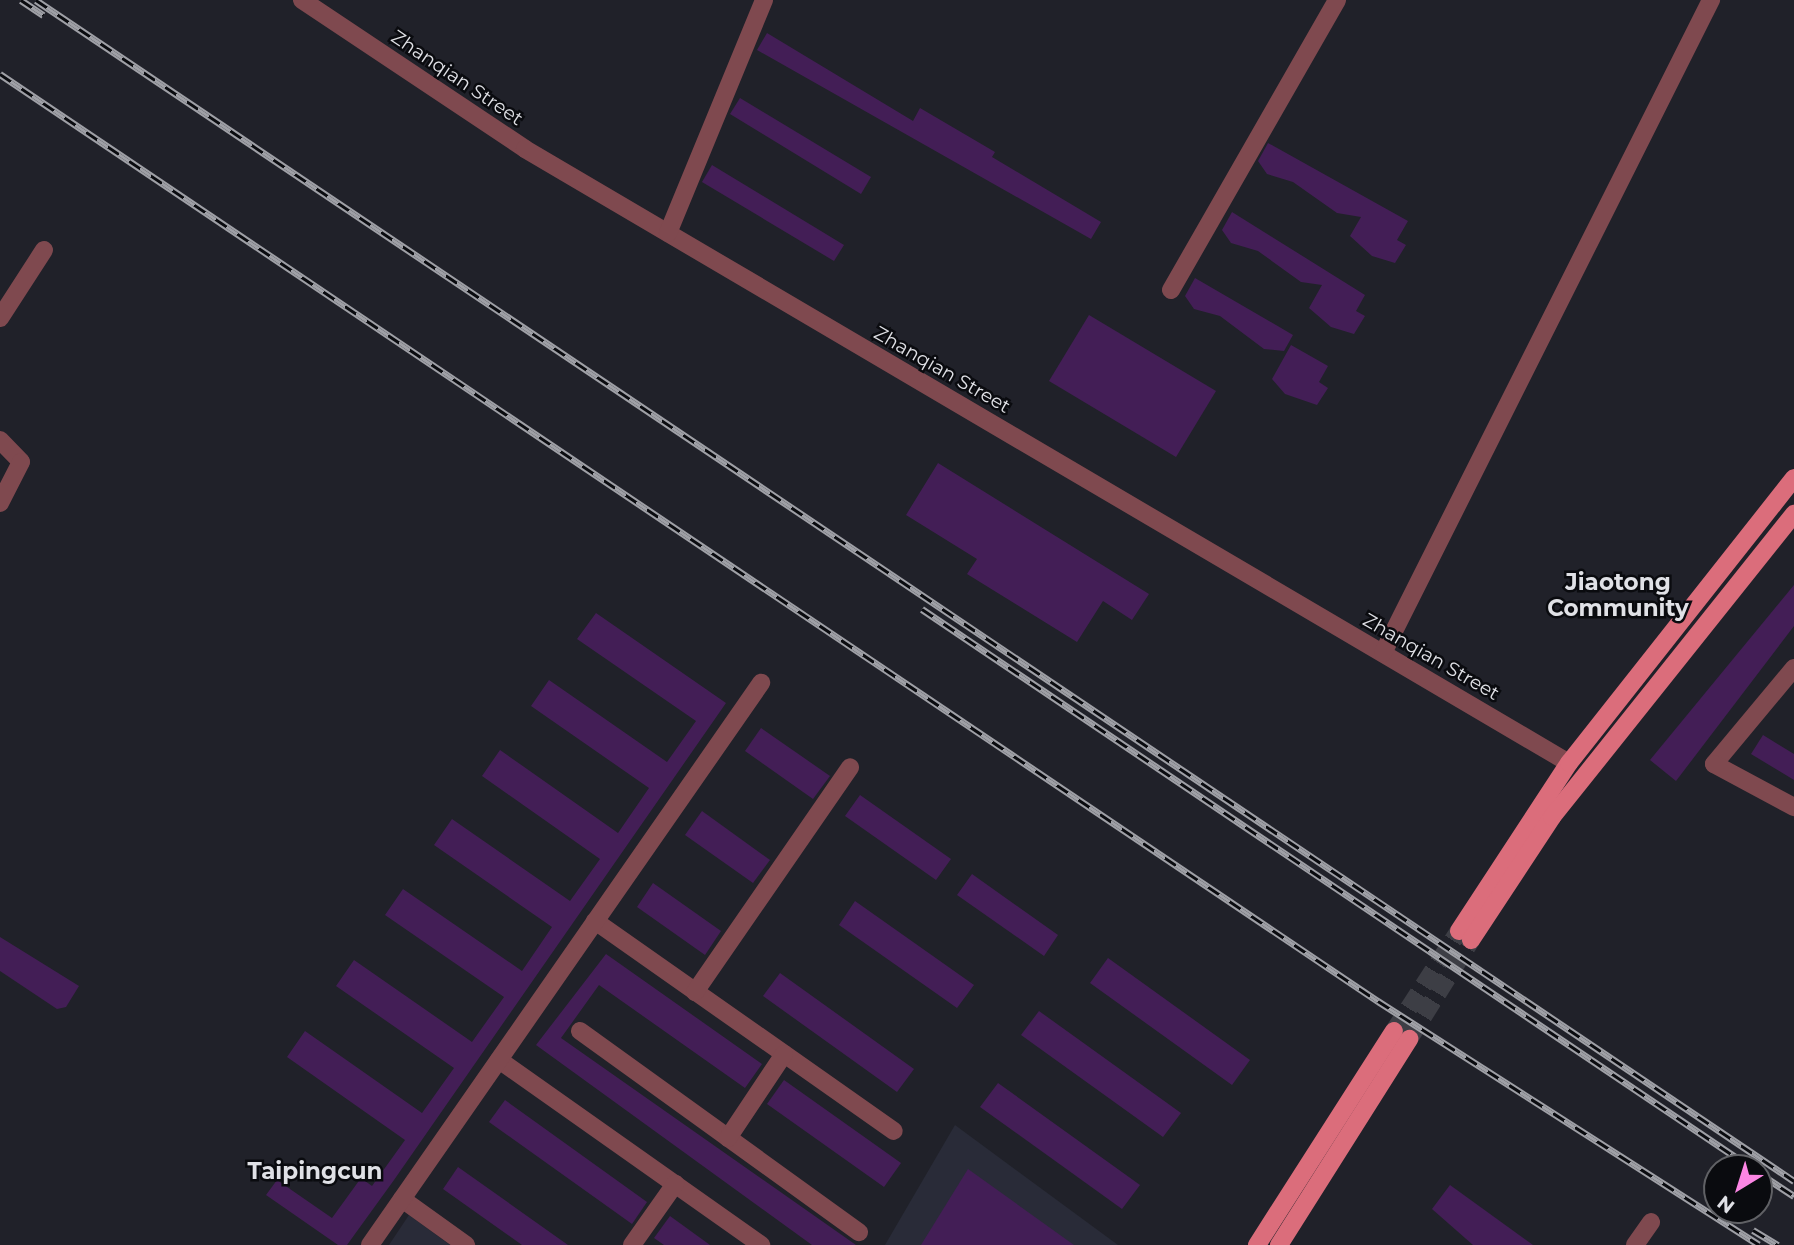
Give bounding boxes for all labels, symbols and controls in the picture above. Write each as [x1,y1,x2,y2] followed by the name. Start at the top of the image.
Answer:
[387,26,527,130] street label: Zhanqian Street
[870,322,1014,418] street label: Zhanqian Street
[1547,568,1689,622] district label: Jiaotong Community
[1359,609,1503,705] street label: Zhanqian Street
[1703,1154,1773,1224] north arrow
[248,1157,382,1185] district label: Taipingcun
[1713,1191,1739,1218] text: N

